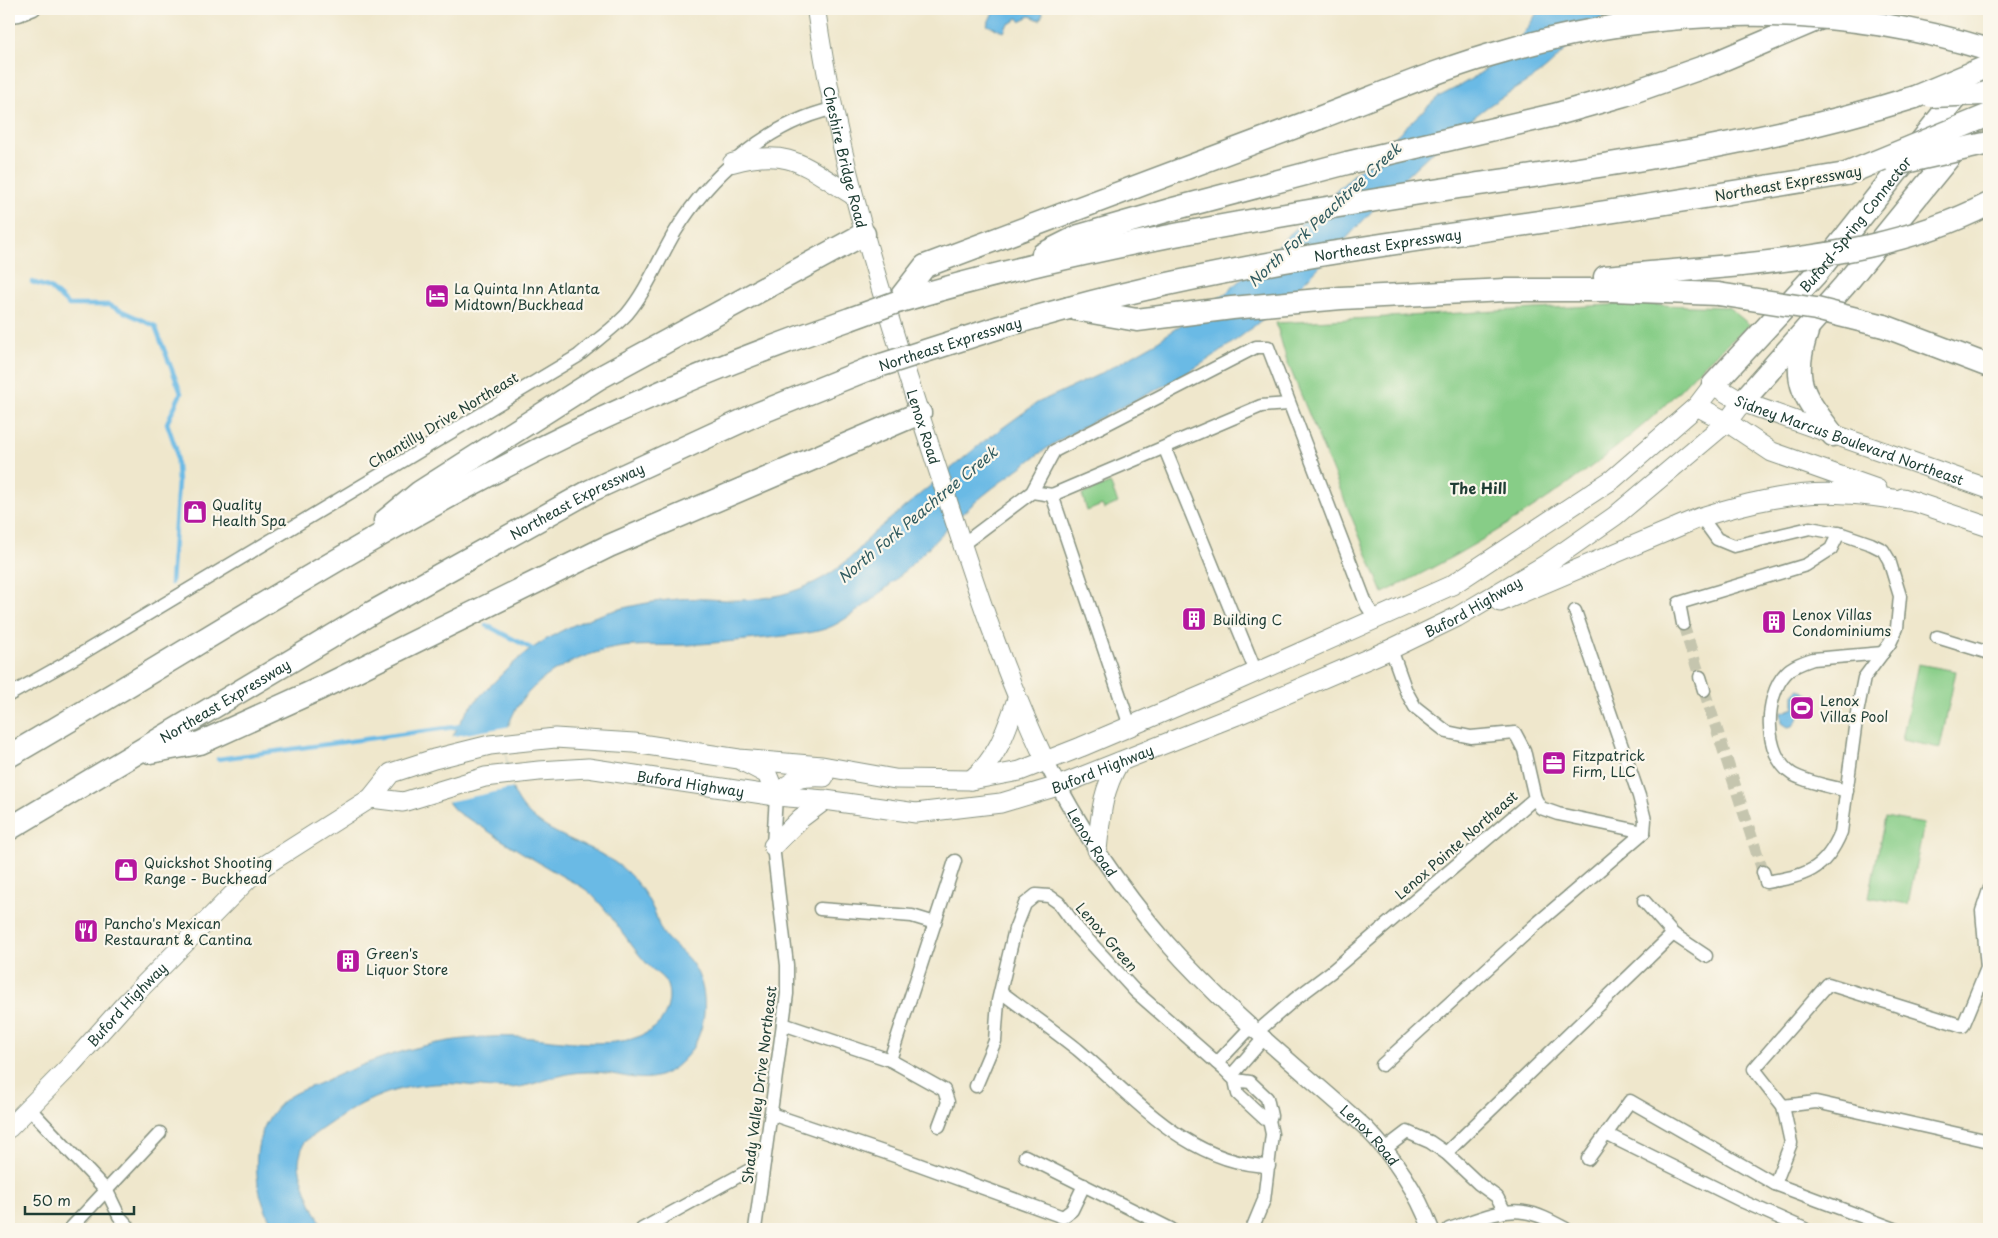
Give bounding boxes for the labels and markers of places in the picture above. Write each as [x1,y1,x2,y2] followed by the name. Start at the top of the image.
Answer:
[454,278,600,315] place label: La Quinta Inn Atlanta Midtown/Buckhead
[424,283,450,309] hotel icon: La Quinta Inn Atlanta Midtown/Buckhead
[212,494,287,531] place label: Quality Health Spa
[182,499,208,525] shop icon: Quality Health Spa
[1792,604,1892,641] place label: Lenox Villas Condominiums
[1181,606,1207,632] building icon: Building C
[1212,609,1282,630] place label: Building C
[1761,609,1787,635] building icon: Lenox Villas Condominiums
[1820,690,1888,727] place label: Lenox Villas Pool
[1789,695,1815,721] sports icon: Lenox Villas Pool
[1572,745,1645,782] place label: Fitzpatrick Firm, LLC
[1541,750,1567,776] office icon: Fitzpatrick Firm, LLC
[144,852,272,889] place label: Quickshot Shooting Range - Buckhead
[113,857,139,883] shop icon: Quickshot Shooting Range - Buckhead
[104,913,252,950] place label: Pancho's Mexican Restaurant & Cantina
[73,918,99,944] restaurant icon: Pancho's Mexican Restaurant & Cantina
[366,943,448,980] place label: Green's Liquor Store
[335,948,361,974] building icon: Green's Liquor Store

